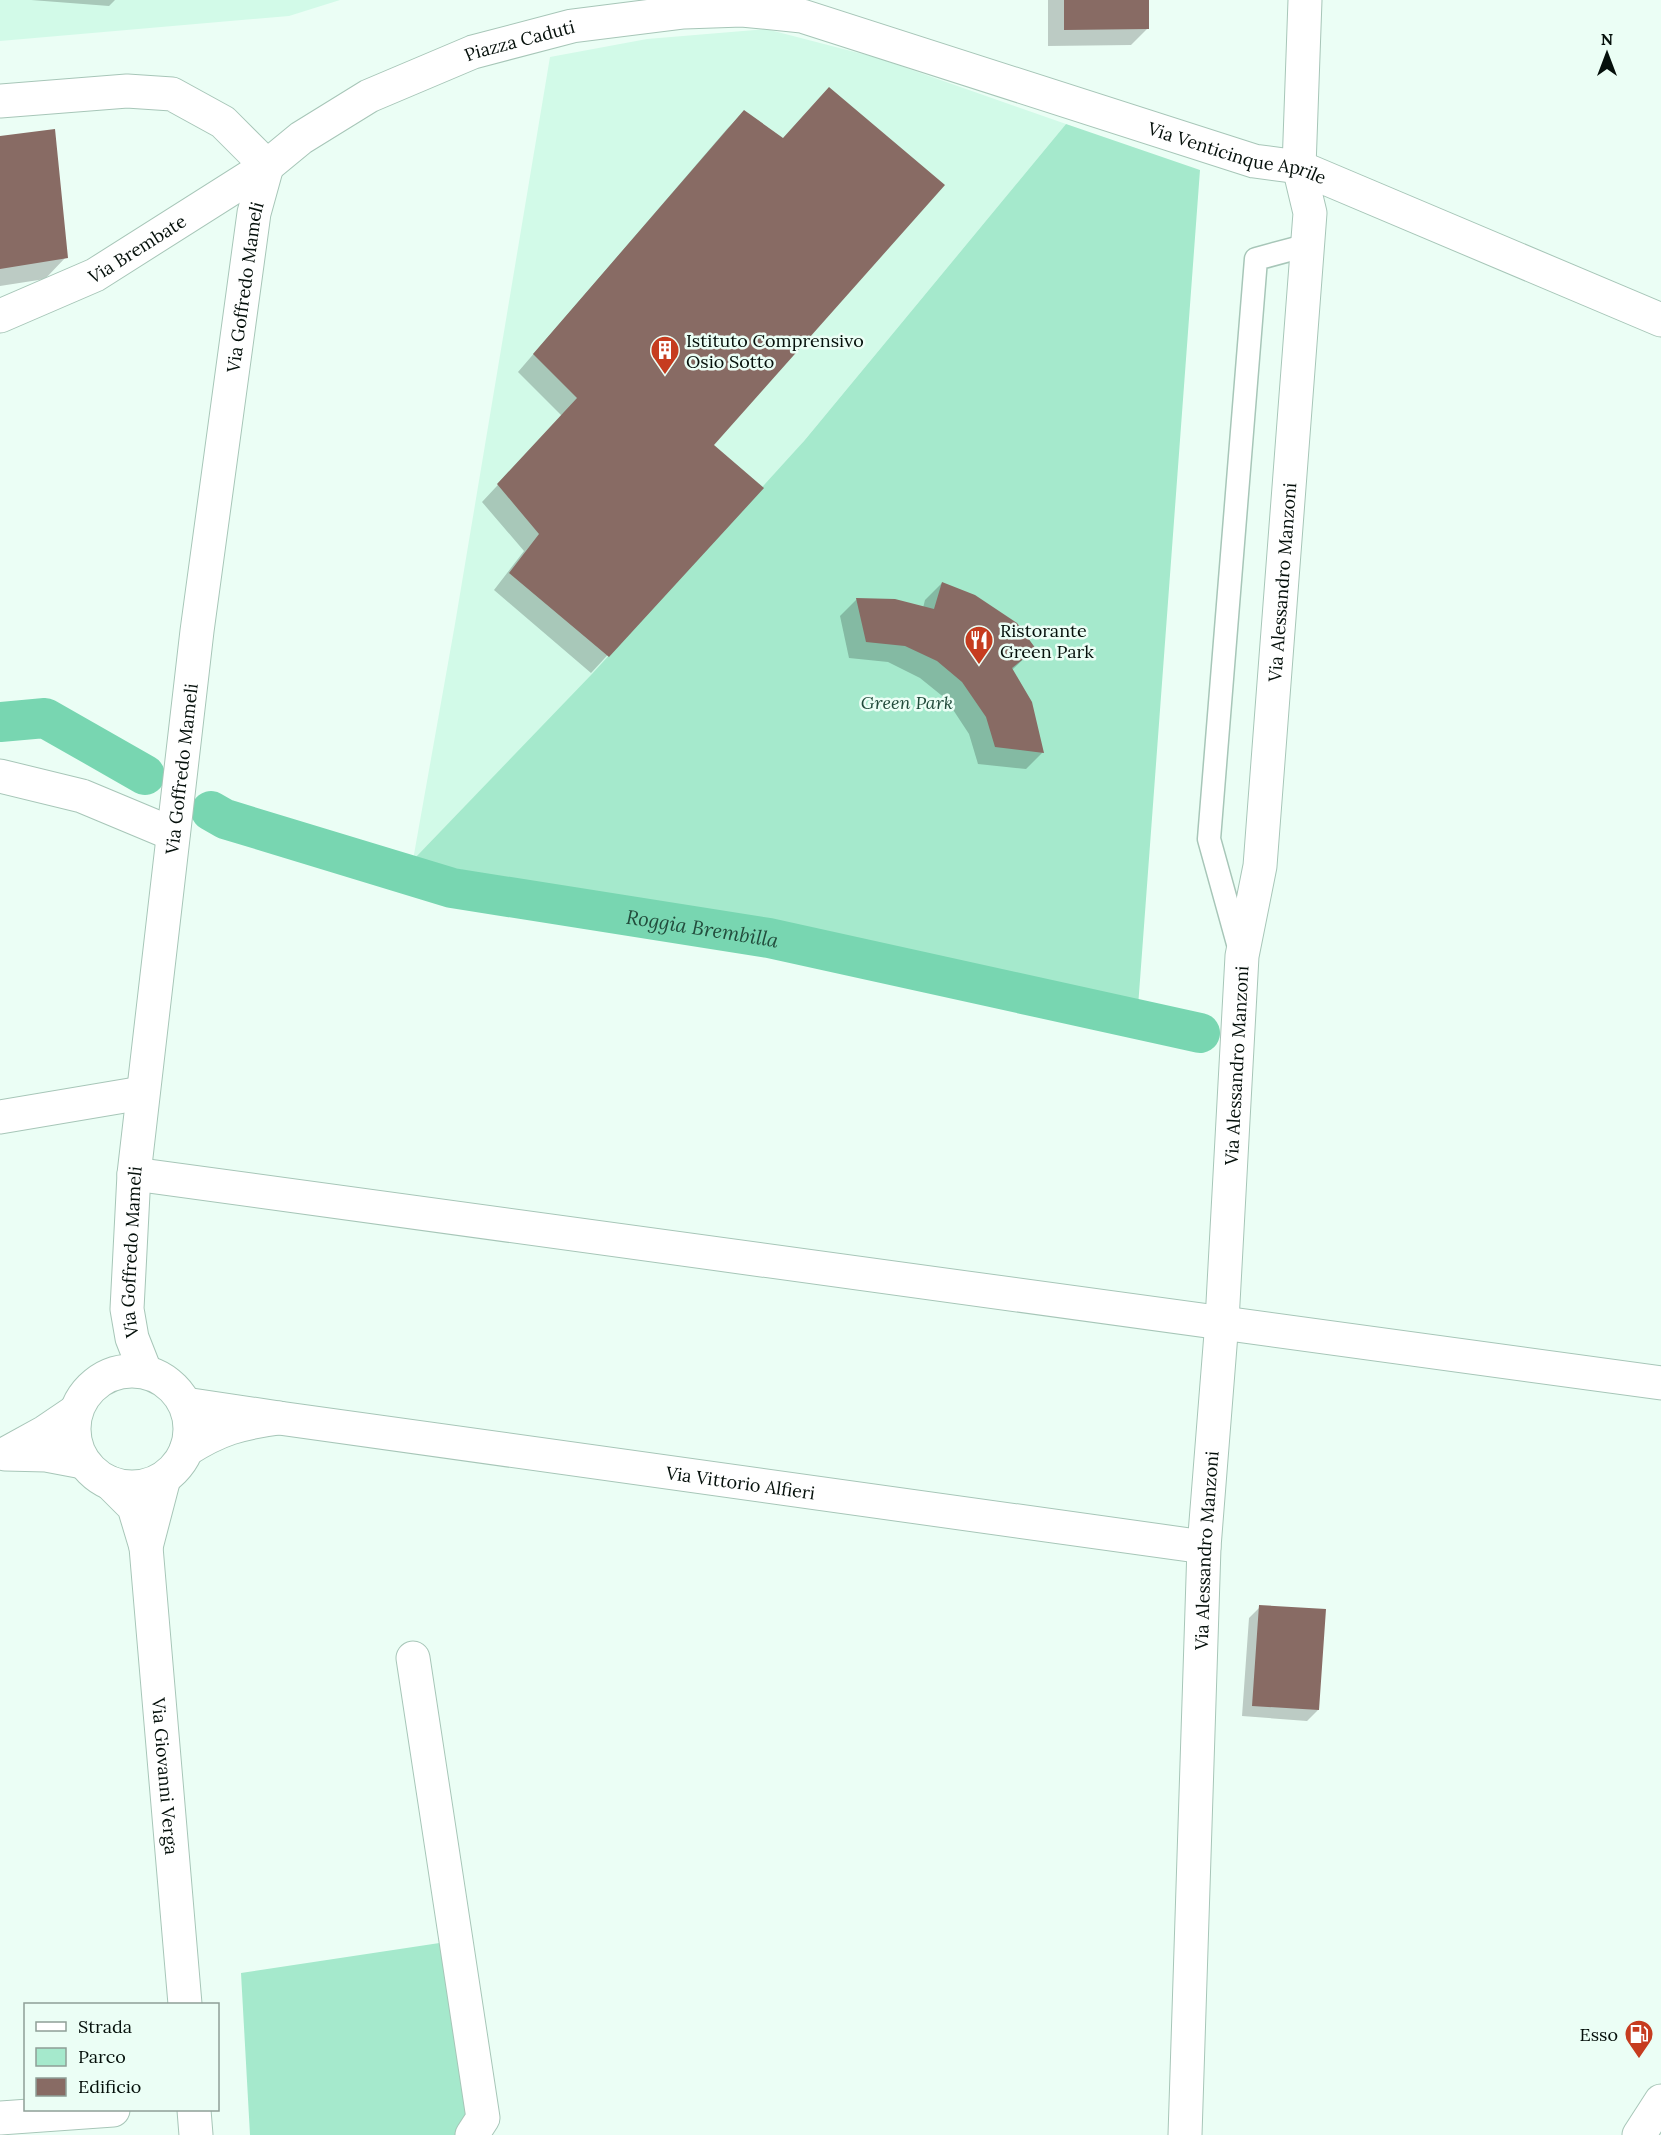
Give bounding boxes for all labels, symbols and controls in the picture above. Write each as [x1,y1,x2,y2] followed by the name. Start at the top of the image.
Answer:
[461,14,577,66] street label: Piazza Caduti
[1577,24,1637,84] north arrow
[1601,29,1613,49] text: N
[1144,116,1330,189] street label: Via Venticinque Aprile
[221,199,268,375] street label: Via Goffredo Mameli
[84,209,190,288] street label: Via Brembate
[686,329,864,373] place label: Istituto Comprensivo Osio Sotto
[649,334,681,376] building icon: Istituto Comprensivo Osio Sotto
[1263,482,1301,684] street label: Via Alessandro Manzoni
[1000,619,1094,663] place label: Ristorante Green Park
[963,624,995,666] restaurant icon: Ristorante Green Park
[160,682,202,857] street label: Via Goffredo Mameli
[861,691,953,714] park label: Green Park
[625,903,781,952] water label: Roggia Brembilla
[1219,965,1253,1167] street label: Via Alessandro Manzoni
[115,1165,146,1340] street label: Via Goffredo Mameli
[1189,1450,1223,1651] street label: Via Alessandro Manzoni
[664,1460,817,1504] street label: Via Vittorio Alfieri
[147,1696,184,1856] street label: Via Giovanni Verga
[24,2003,219,2111] legend
[78,2015,132,2038] text: Strada
[1623,2018,1655,2060] fuel station icon: Esso
[1580,2023,1618,2046] place label: Esso
[78,2045,126,2068] text: Parco
[78,2075,141,2098] text: Edificio

